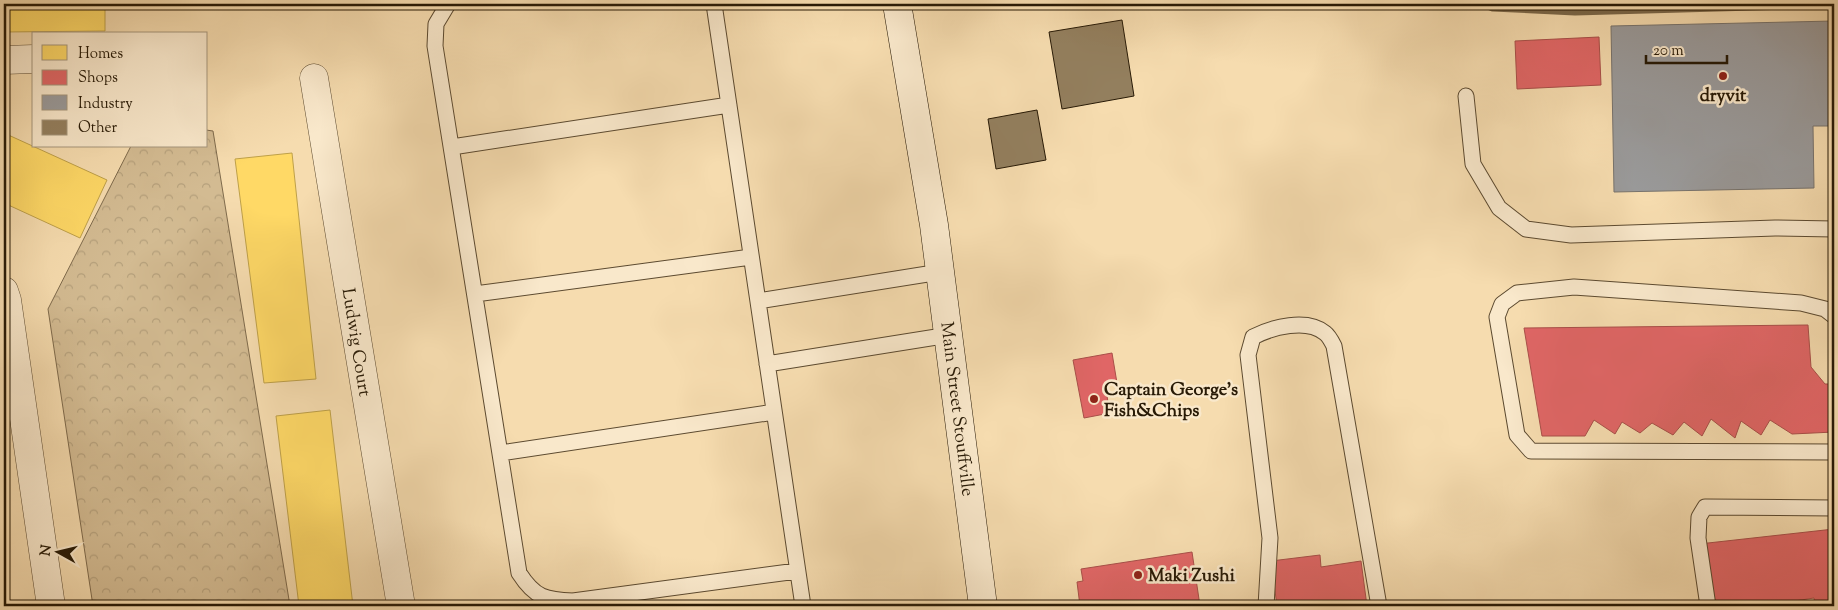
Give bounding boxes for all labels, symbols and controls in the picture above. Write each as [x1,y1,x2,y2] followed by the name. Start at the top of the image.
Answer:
[32,32,208,148] legend
[1646,32,1727,64] scale bar
[1653,41,1684,62] text: 20 m
[78,44,123,65] text: Homes
[78,68,118,89] text: Shops
[1717,70,1729,82] marker: dryvit
[1700,84,1747,110] place label: dryvit
[78,94,133,115] text: Industry
[78,118,118,139] text: Other
[334,286,376,398] street label: Ludwig Court
[932,321,980,498] street label: Main Street Stouffville
[1104,378,1238,425] place label: Captain George's Fish&Chips
[1088,393,1100,405] marker: Captain George's Fish&Chips
[32,528,82,578] north arrow
[36,544,58,557] text: N
[1148,564,1236,590] place label: Maki Zushi
[1132,569,1144,581] marker: Maki Zushi

